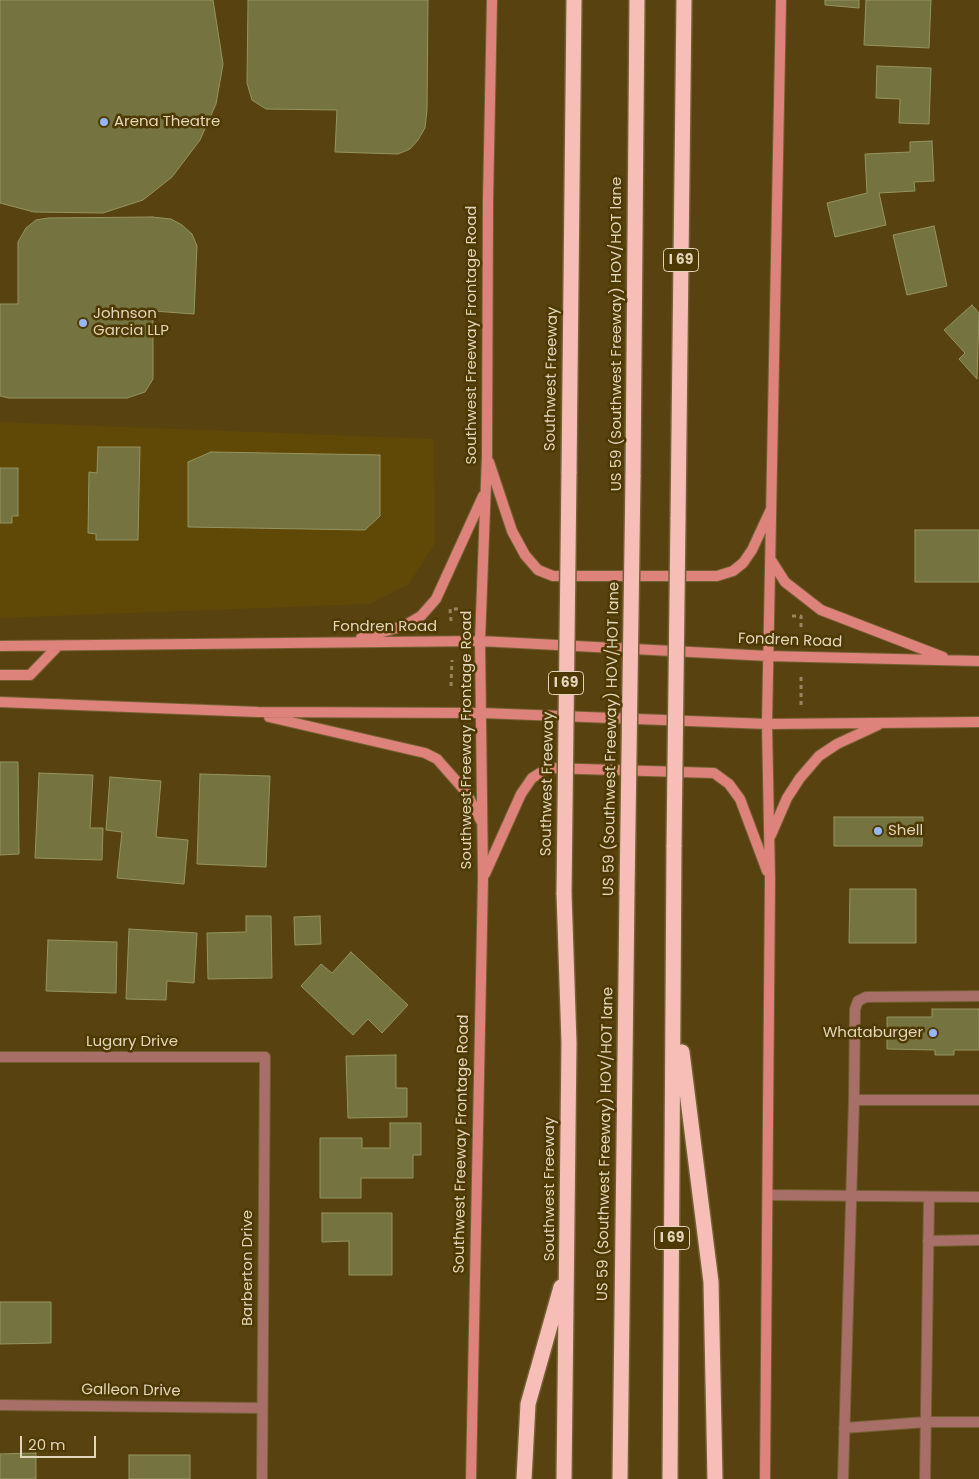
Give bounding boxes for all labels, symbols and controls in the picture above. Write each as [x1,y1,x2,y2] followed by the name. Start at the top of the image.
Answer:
[114,113,220,131] place label: Arena Theatre
[98,116,110,128] marker: Arena Theatre
[608,177,626,491] street label: US 59 (Southwest Freeway) HOV/HOT lane
[463,205,481,465] street label: Southwest Freeway Frontage Road
[664,248,698,272] road number: I 69
[93,305,169,340] place label: Johnson Garcia LLP
[542,307,562,451] street label: Southwest Freeway
[77,317,89,329] marker: Johnson Garcia LLP
[600,582,624,896] street label: US 59 (Southwest Freeway) HOV/HOT lane
[458,610,476,870] street label: Southwest Freeway Frontage Road
[333,618,437,636] street label: Fondren Road
[738,630,842,652] street label: Fondren Road
[548,671,584,694] road number: I 69
[538,712,558,856] street label: Southwest Freeway
[888,822,923,840] place label: Shell
[872,825,884,837] marker: Shell
[594,987,618,1301] street label: US 59 (Southwest Freeway) HOV/HOT lane
[451,1014,473,1274] street label: Southwest Freeway Frontage Road
[823,1024,923,1042] place label: Whataburger
[927,1027,939,1039] marker: Whataburger
[86,1033,178,1051] street label: Lugary Drive
[541,1117,559,1261] street label: Southwest Freeway
[239,1210,257,1326] street label: Barberton Drive
[654,1226,690,1250] road number: I 69
[81,1381,181,1401] street label: Galleon Drive
[22,1426,99,1458] scale bar
[28,1434,66,1455] text: 20 m

